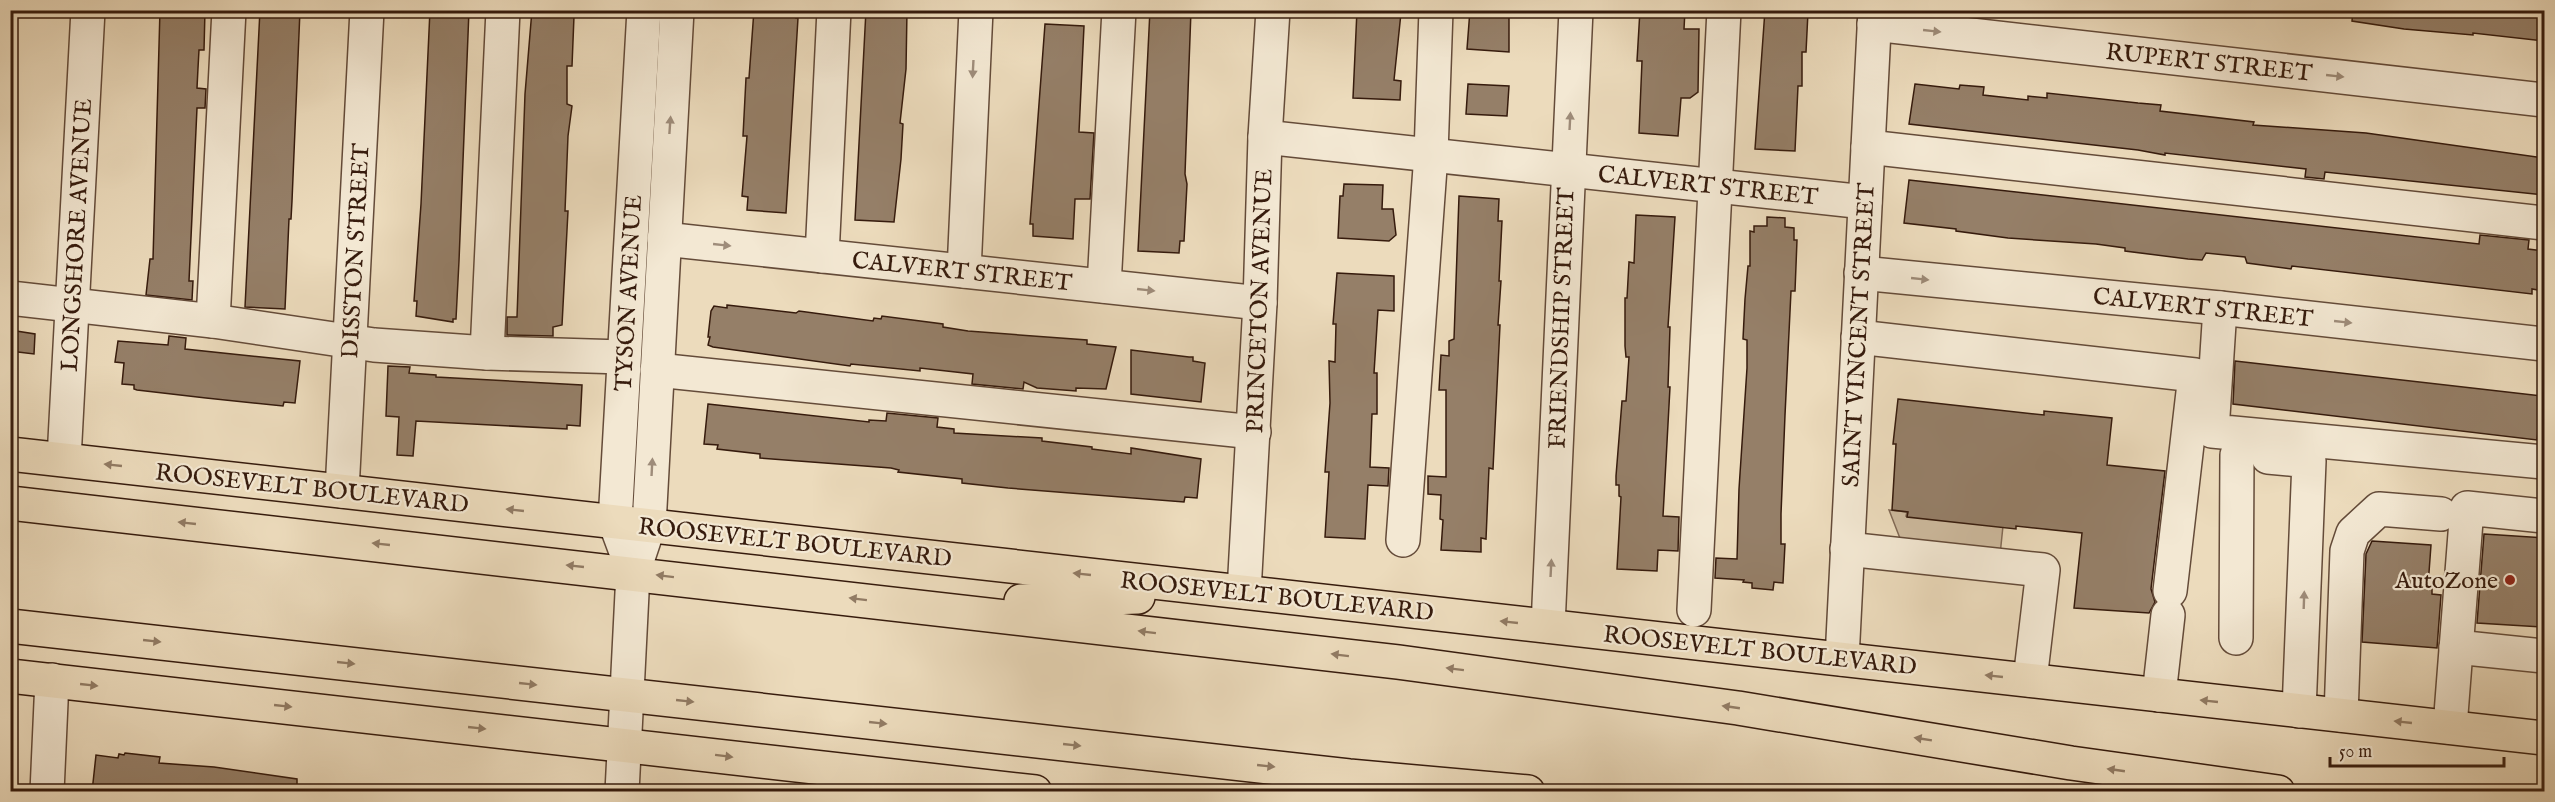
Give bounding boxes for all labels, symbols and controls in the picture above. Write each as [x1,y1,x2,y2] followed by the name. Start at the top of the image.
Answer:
[1923,26,1942,35] one-way arrow
[2104,37,2314,90] street label: RUPERT STREET
[969,59,978,78] one-way arrow
[2325,71,2344,81] one-way arrow
[55,98,100,373] street label: LONGSHORE AVENUE
[1566,112,1575,131] one-way arrow
[665,116,675,135] one-way arrow
[335,142,378,360] street label: DISSTON STREET
[1596,160,1820,214] street label: CALVERT STREET
[1240,168,1281,434] street label: PRINCETON AVENUE
[1836,182,1883,488] street label: SAINT VINCENT STREET
[1542,186,1583,449] street label: FRIENDSHIP STREET
[609,194,650,392] street label: TYSON AVENUE
[713,240,732,250] one-way arrow
[850,246,1074,300] street label: CALVERT STREET
[1910,274,1929,284] one-way arrow
[2091,282,2315,336] street label: CALVERT STREET
[1136,285,1155,295] one-way arrow
[2334,317,2353,327] one-way arrow
[647,457,656,476] one-way arrow
[154,458,470,521] street label: ROOSEVELT BOULEVARD
[103,460,122,470] one-way arrow
[505,506,524,515] one-way arrow
[637,512,953,575] street label: ROOSEVELT BOULEVARD
[178,518,197,527] one-way arrow
[371,539,390,549] one-way arrow
[1546,558,1555,577] one-way arrow
[565,561,584,571] one-way arrow
[1119,566,1435,629] street label: ROOSEVELT BOULEVARD
[2394,566,2498,597] place label: AutoZone
[1072,569,1091,579] one-way arrow
[655,571,674,581] one-way arrow
[2503,573,2517,587] marker: AutoZone
[2299,590,2308,609] one-way arrow
[849,594,868,604] one-way arrow
[1499,617,1518,627] one-way arrow
[1602,620,1918,683] street label: ROOSEVELT BOULEVARD
[1137,627,1156,637] one-way arrow
[143,637,162,646] one-way arrow
[1331,650,1350,660] one-way arrow
[336,658,355,668] one-way arrow
[1445,664,1464,673] one-way arrow
[1985,672,2004,681] one-way arrow
[519,679,538,688] one-way arrow
[80,680,99,689] one-way arrow
[675,696,694,706] one-way arrow
[2200,696,2219,705] one-way arrow
[274,702,293,711] one-way arrow
[1721,702,1740,711] one-way arrow
[2393,717,2412,727] one-way arrow
[869,718,888,728] one-way arrow
[468,723,487,733] one-way arrow
[2330,730,2504,768] scale bar
[1914,734,1933,743] one-way arrow
[1063,740,1082,750] one-way arrow
[2339,741,2372,764] text: 50 m
[714,751,733,761] one-way arrow
[1256,762,1275,771] one-way arrow
[2106,765,2125,774] one-way arrow

